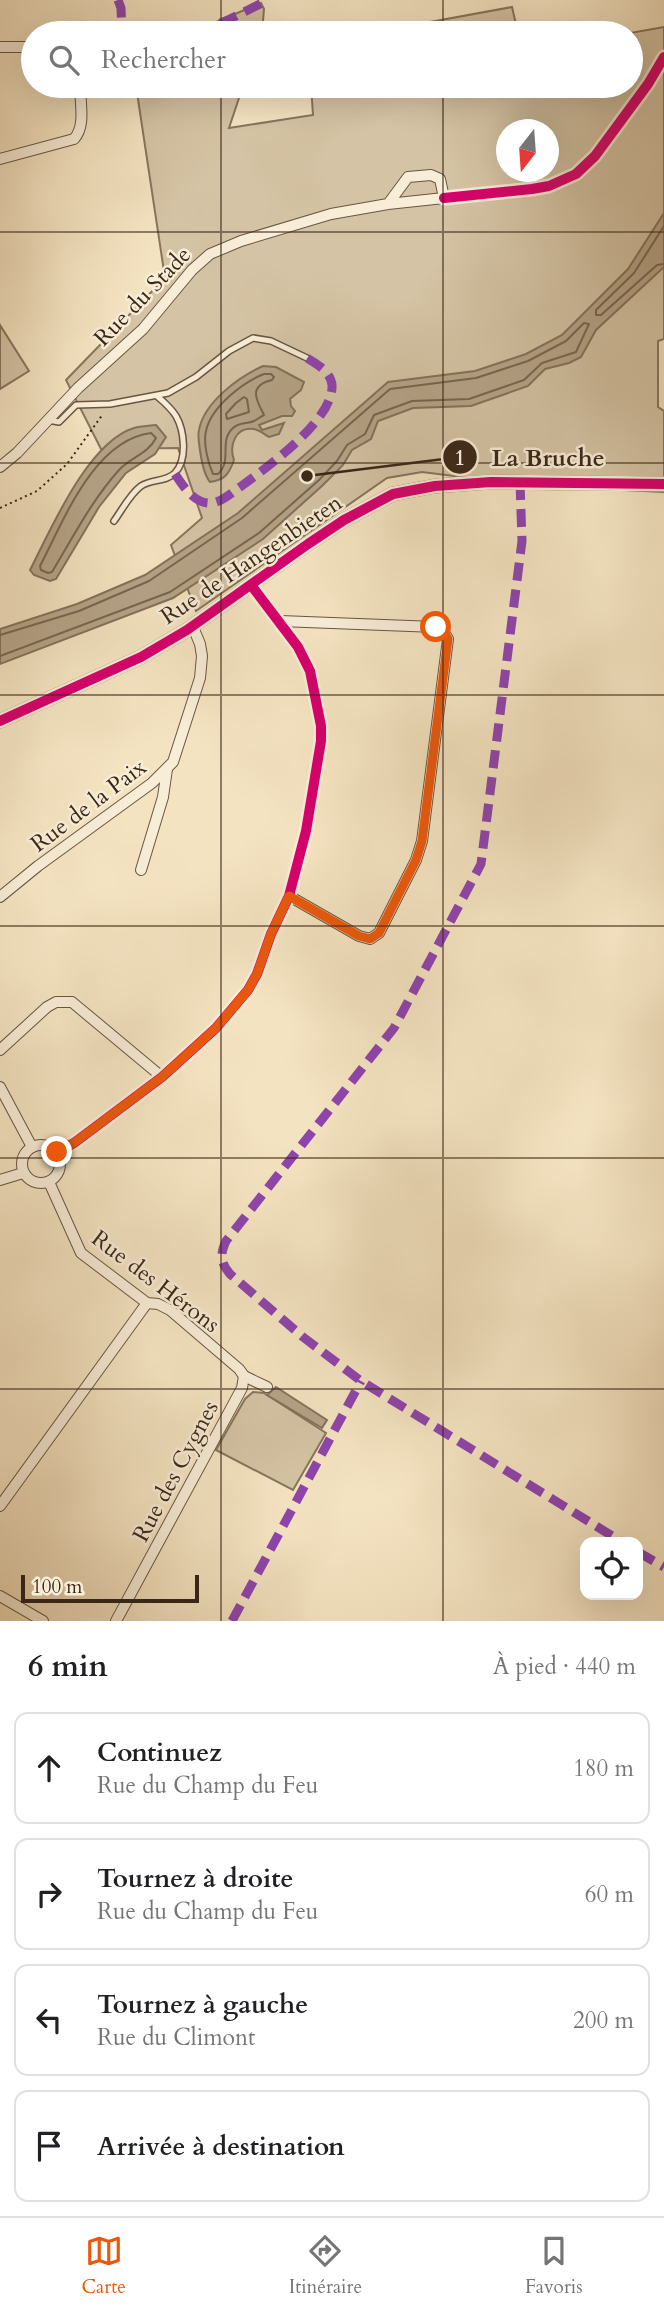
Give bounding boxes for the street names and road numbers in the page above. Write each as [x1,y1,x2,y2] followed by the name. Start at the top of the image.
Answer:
[87,240,198,353] street label: Rue du Stade
[154,487,348,632] street label: Rue de Hangenbieten
[24,751,153,859] street label: Rue de la Paix
[85,1223,226,1340] street label: Rue des Hérons
[125,1395,226,1547] street label: Rue des Cygnes

